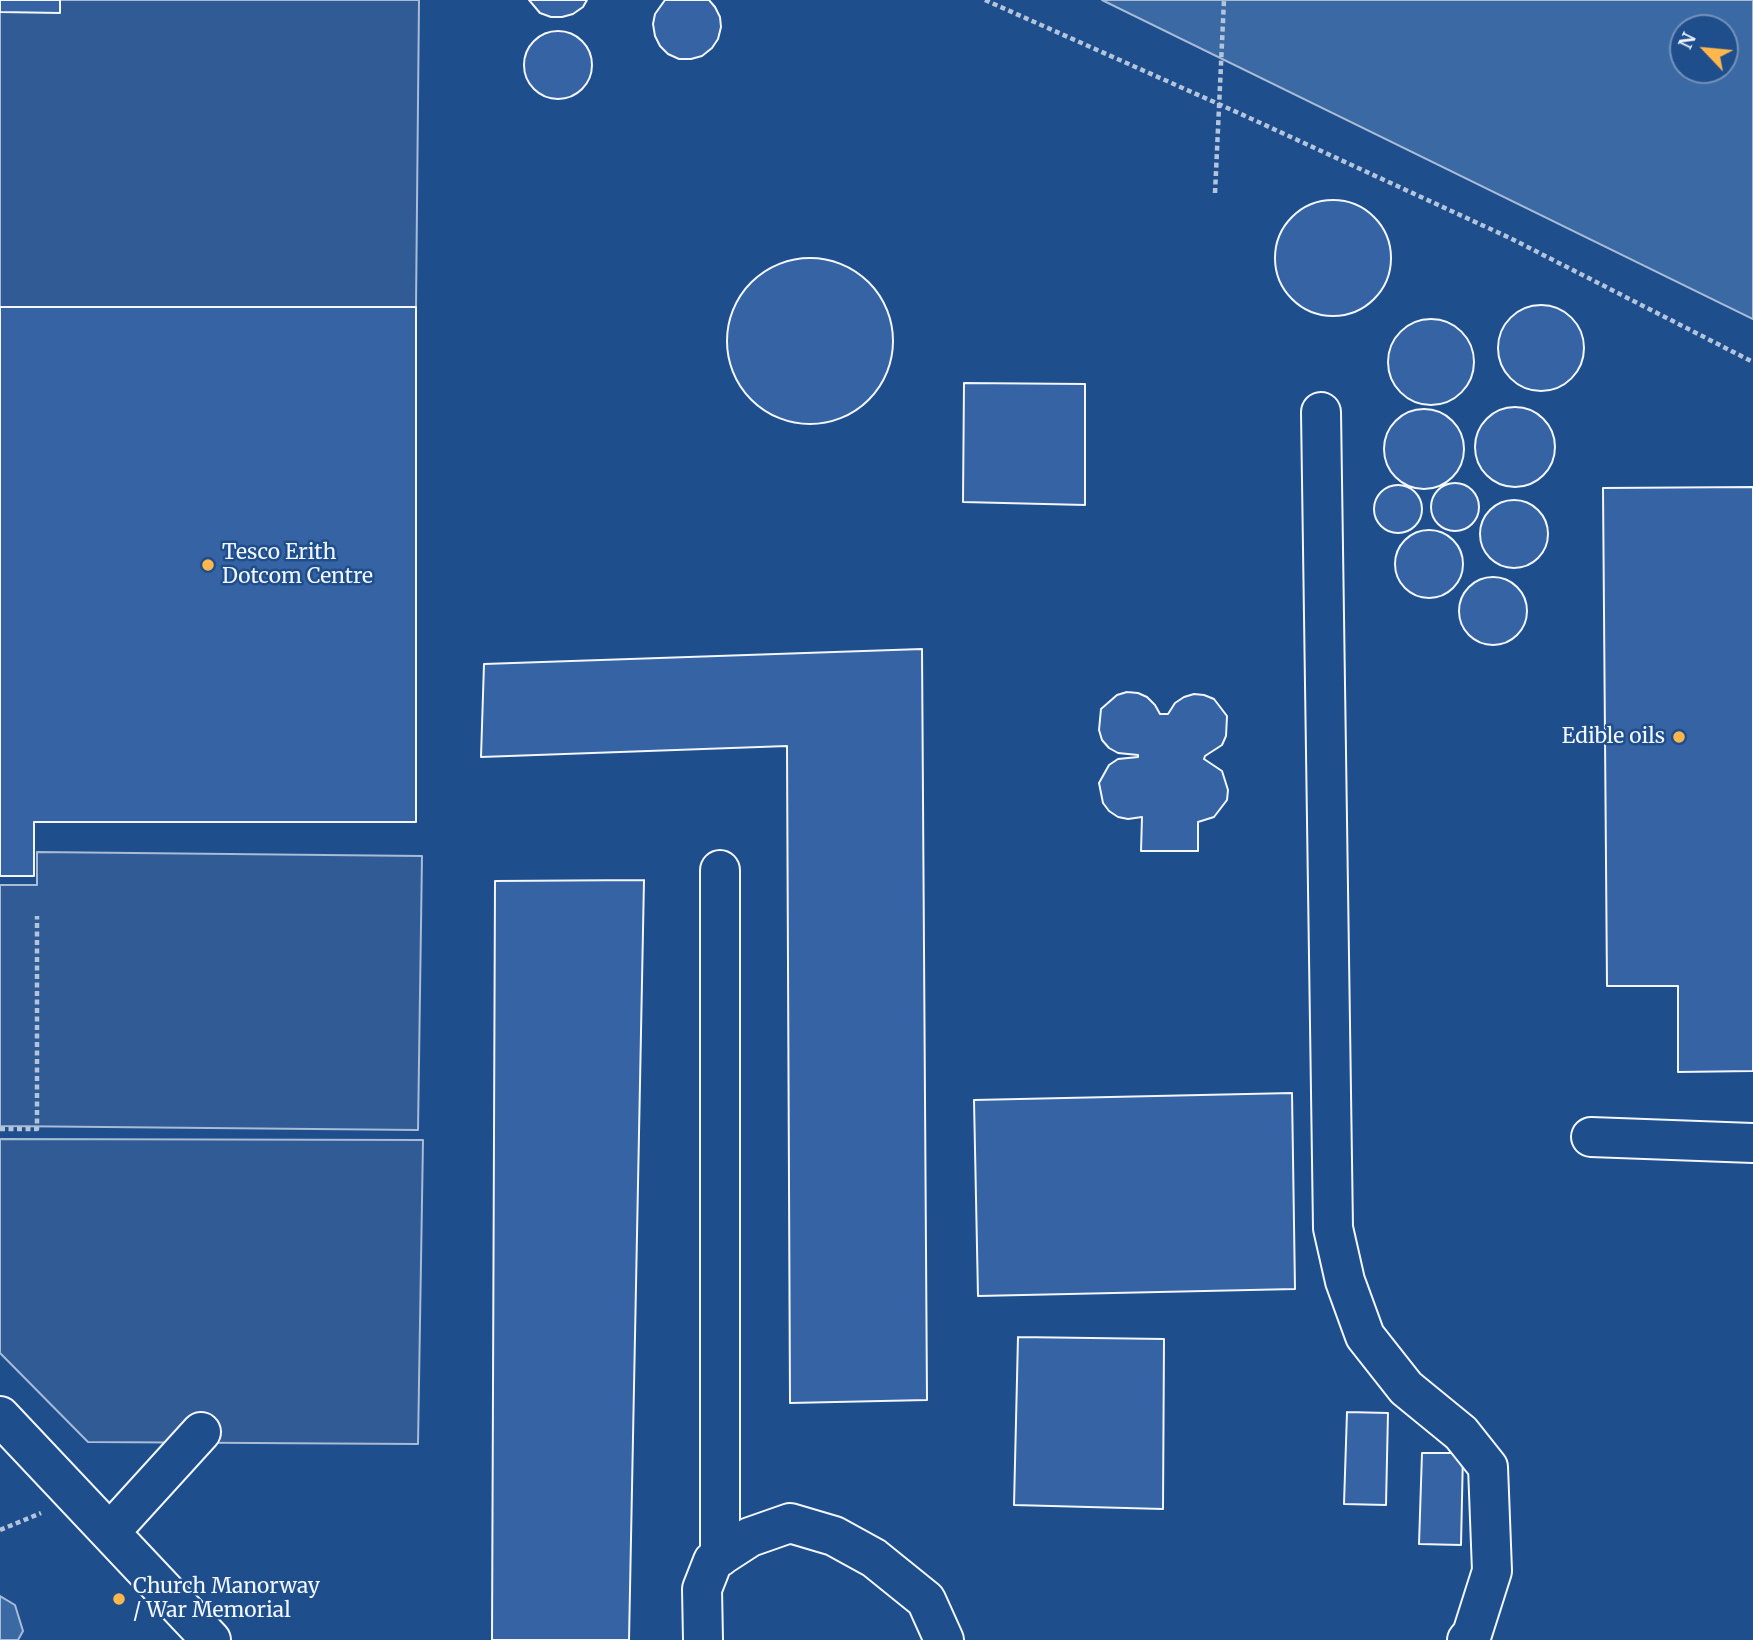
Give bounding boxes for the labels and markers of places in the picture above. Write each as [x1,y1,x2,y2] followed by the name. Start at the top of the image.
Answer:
[222,540,373,590] place label: Tesco Erith Dotcom Centre
[200,557,216,573] marker: Tesco Erith Dotcom Centre
[1562,724,1665,750] place label: Edible oils
[1671,729,1687,745] marker: Edible oils
[133,1574,320,1624] place label: Church Manorway / War Memorial
[111,1591,127,1607] marker: Church Manorway / War Memorial

